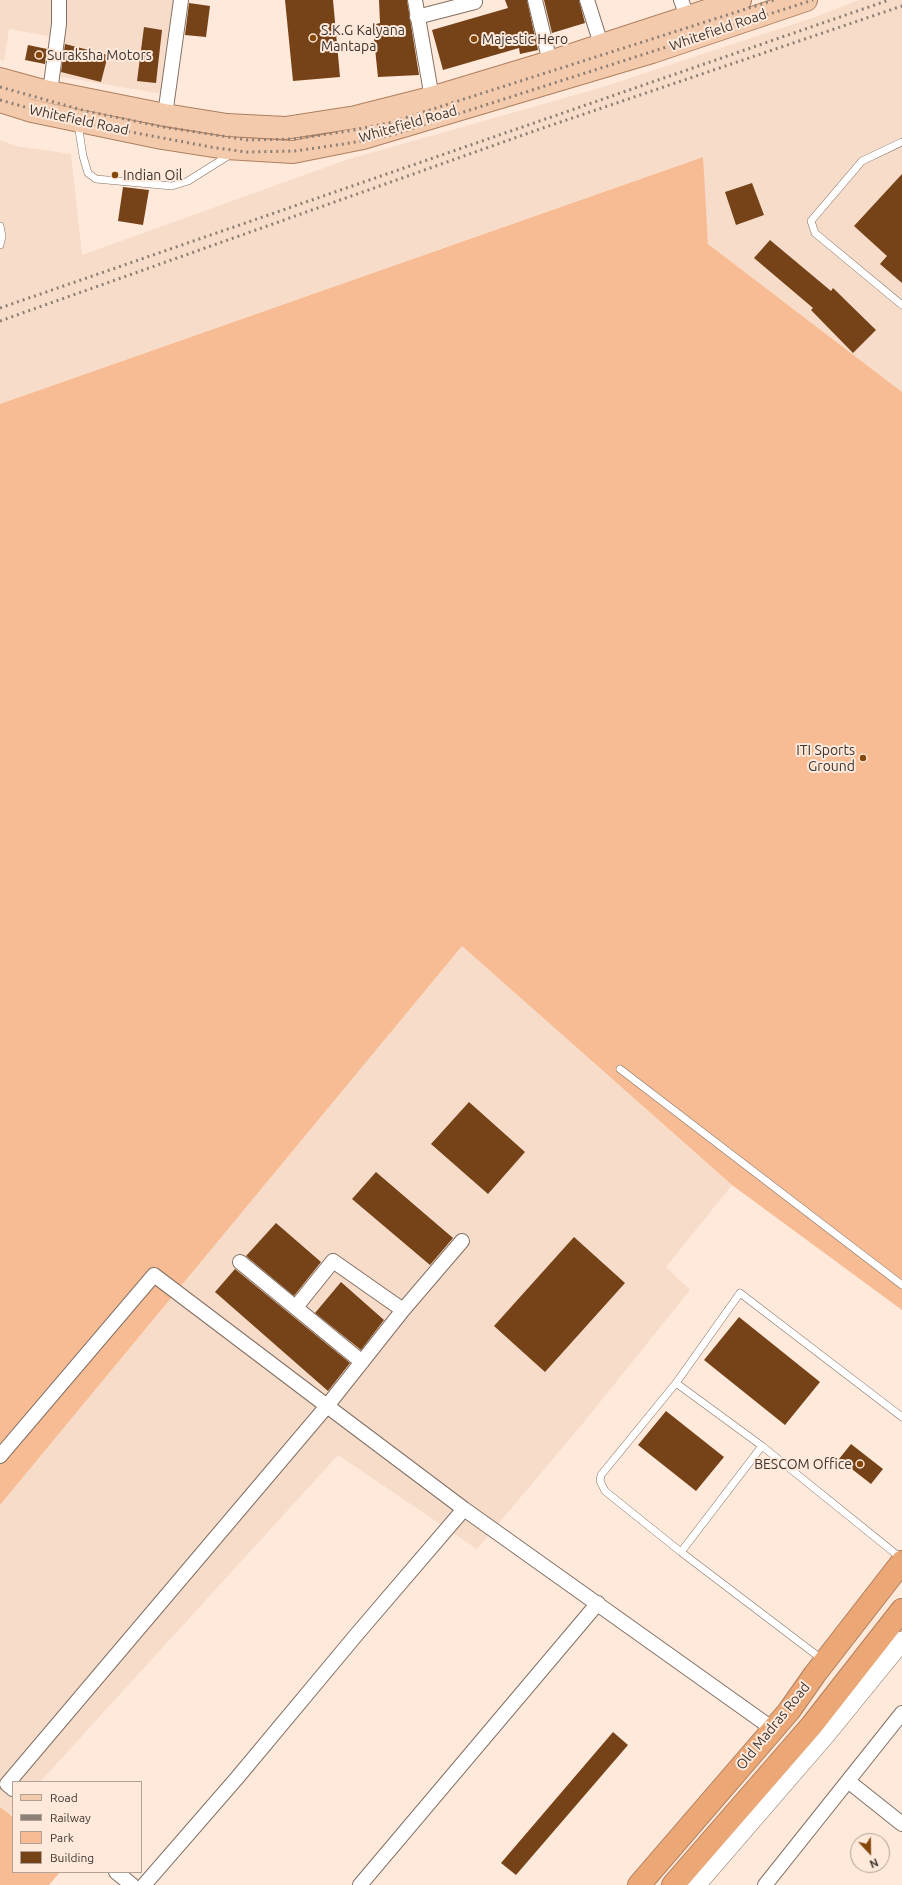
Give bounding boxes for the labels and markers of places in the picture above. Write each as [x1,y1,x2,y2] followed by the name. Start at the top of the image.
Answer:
[321,22,405,54] place label: S.K.G Kalyana Mantapa
[482,31,568,47] place label: Majestic Hero
[308,33,318,43] marker: S.K.G Kalyana Mantapa
[469,34,479,44] marker: Majestic Hero
[47,47,152,63] place label: Suraksha Motors
[34,50,44,60] marker: Suraksha Motors
[123,167,182,183] place label: Indian Oil
[110,170,120,180] marker: Indian Oil
[796,742,855,774] place label: ITI Sports Ground
[858,753,868,763] marker: ITI Sports Ground
[754,1456,852,1472] place label: BESCOM Office
[855,1459,865,1469] marker: BESCOM Office

